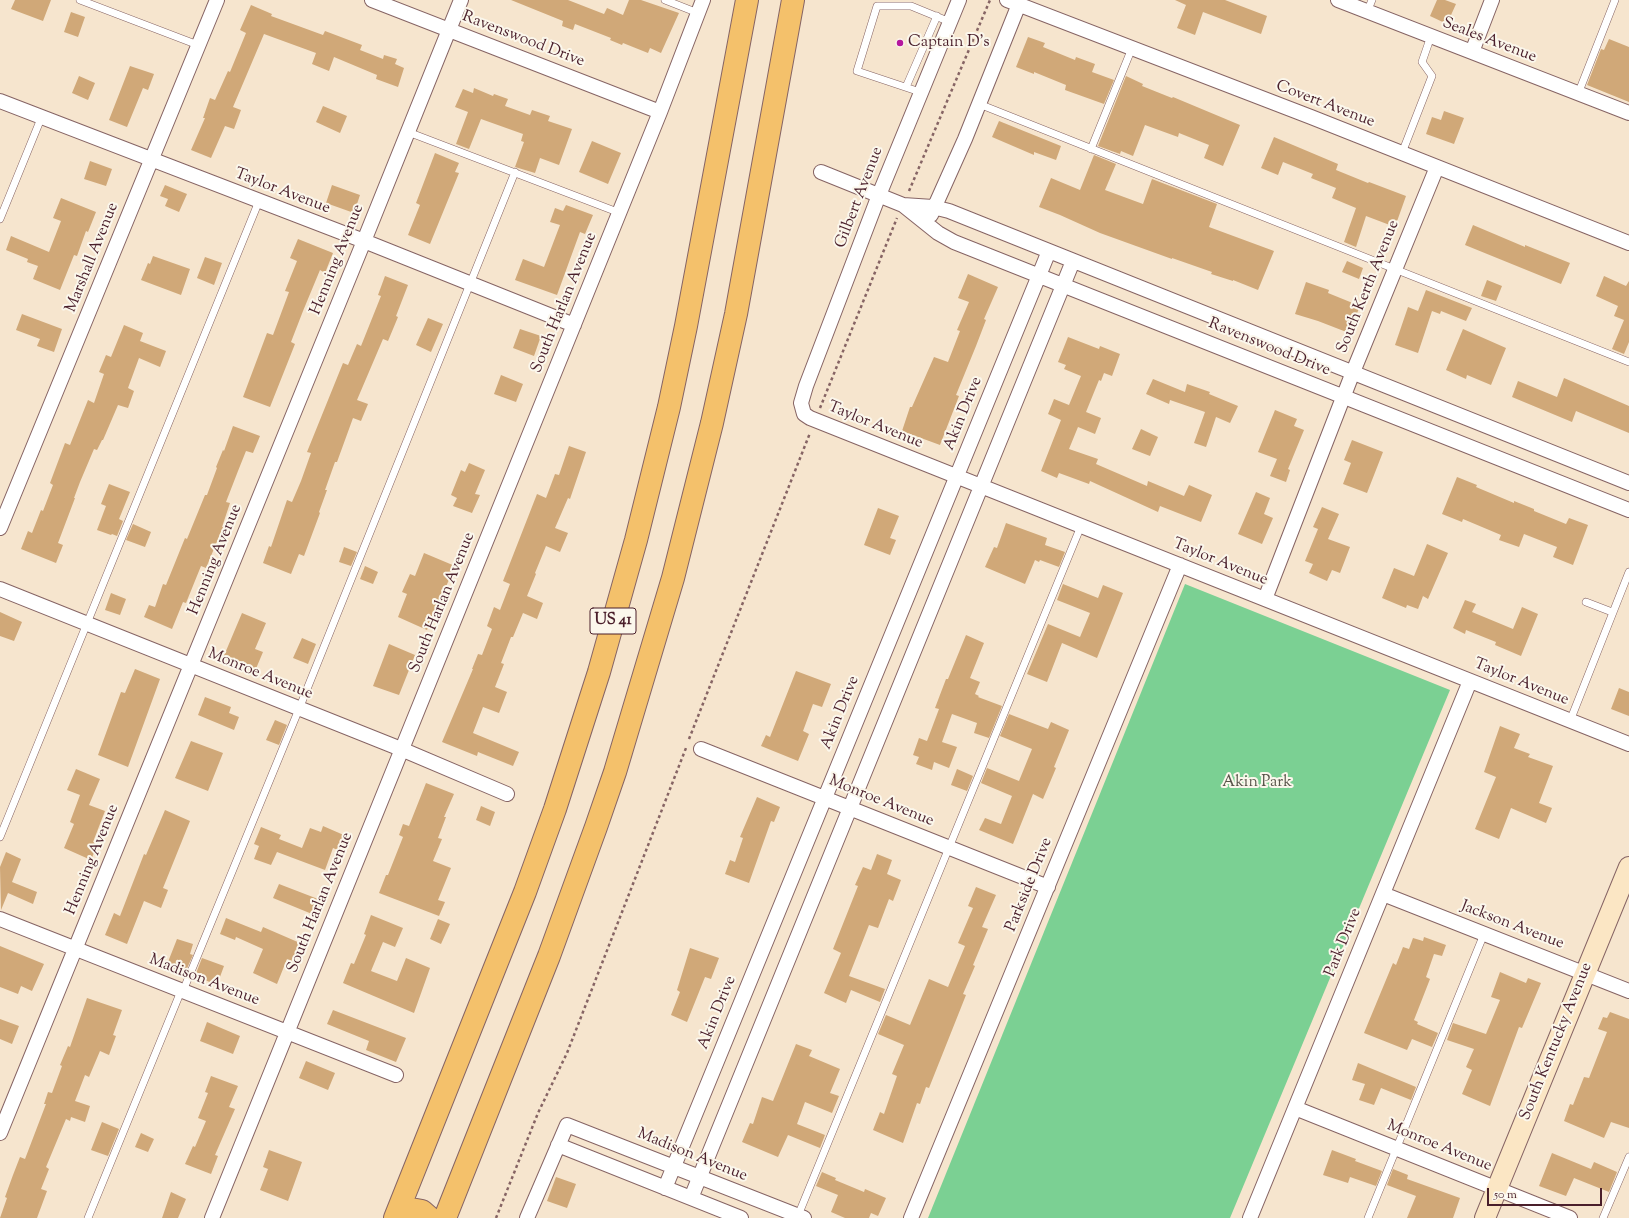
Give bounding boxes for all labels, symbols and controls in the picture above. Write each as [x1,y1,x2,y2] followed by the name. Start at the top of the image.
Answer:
[459,8,587,72] street label: Ravenswood Drive
[1439,14,1539,68] street label: Seales Avenue
[908,33,990,53] place label: Captain D's
[895,38,905,48] marker: Captain D's
[1273,77,1377,133] street label: Covert Avenue
[832,145,888,251] street label: Gilbert Avenue
[232,165,332,219] street label: Taylor Avenue
[62,200,124,316] street label: Marshall Avenue
[307,202,369,318] street label: Henning Avenue
[1334,218,1404,356] street label: South Kerth Avenue
[528,230,602,376] street label: South Harlan Avenue
[1205,315,1333,381] street label: Ravenswood Drive
[941,374,987,454] street label: Akin Drive
[825,398,925,454] street label: Taylor Avenue
[185,502,247,618] street label: Henning Avenue
[406,530,480,676] street label: South Harlan Avenue
[1170,535,1270,591] street label: Taylor Avenue
[590,608,636,634] road number: US 41
[205,645,315,705] street label: Monroe Avenue
[1471,655,1571,711] street label: Taylor Avenue
[818,673,864,753] street label: Akin Drive
[826,772,936,832] street label: Monroe Avenue
[1222,773,1292,793] park label: Akin Park
[62,802,124,918] street label: Henning Avenue
[284,830,358,976] street label: South Harlan Avenue
[1002,835,1058,935] street label: Parkside Drive
[1458,898,1566,954] street label: Jackson Avenue
[1322,906,1366,980] street label: Park Drive
[146,951,262,1011] street label: Madison Avenue
[1517,960,1597,1124] street label: South Kentucky Avenue
[695,973,741,1053] street label: Akin Drive
[1384,1117,1494,1177] street label: Monroe Avenue
[634,1125,750,1187] street label: Madison Avenue
[1489,1180,1604,1206] scale bar
[1494,1186,1517,1204] text: 50 m

